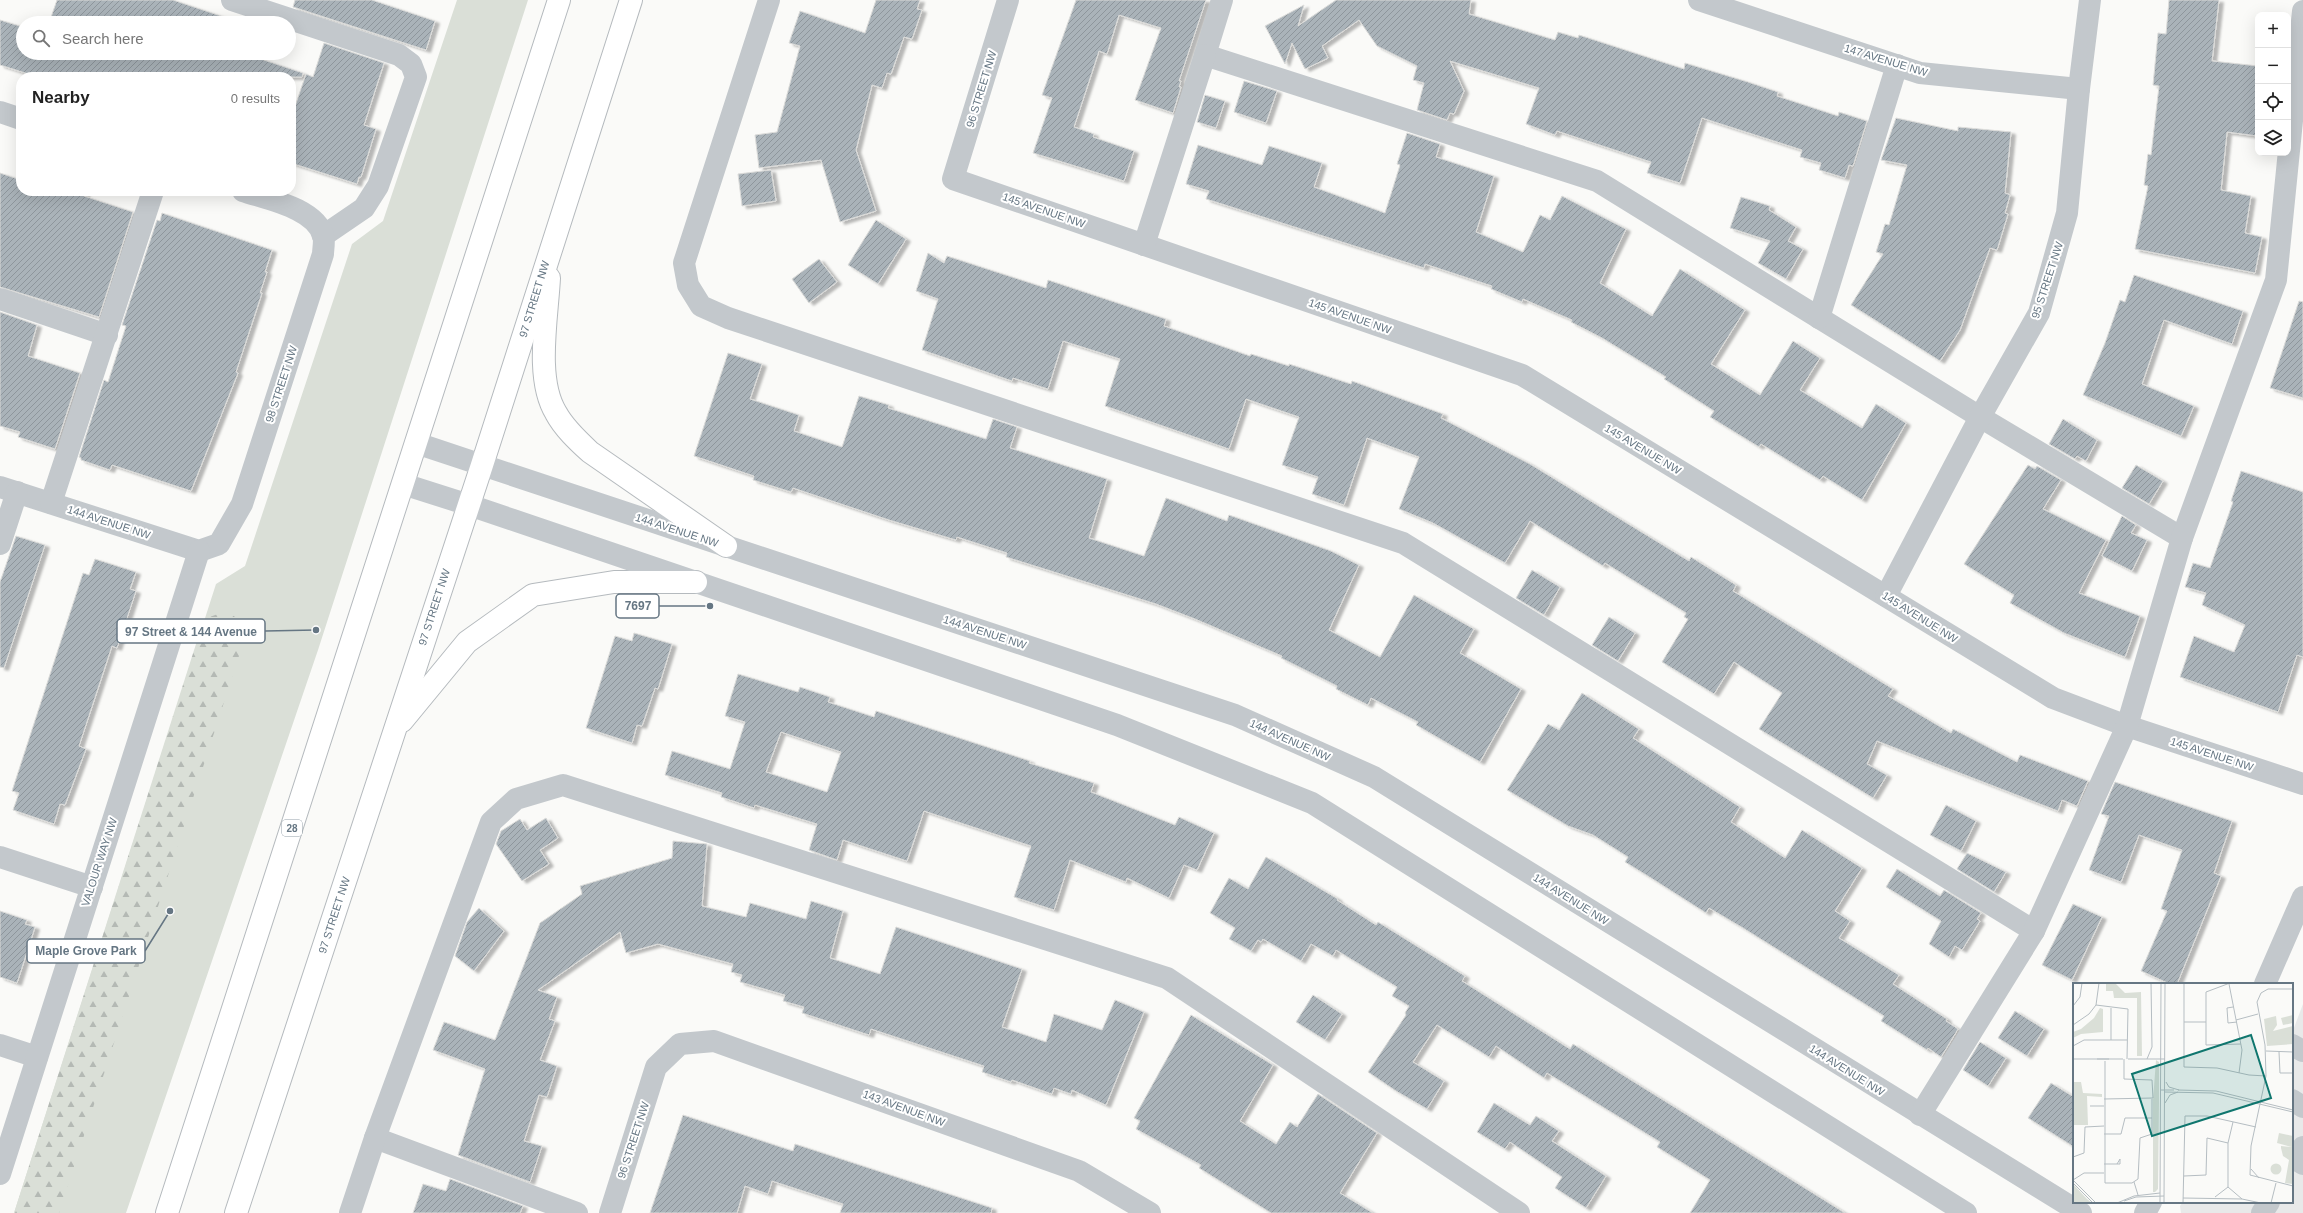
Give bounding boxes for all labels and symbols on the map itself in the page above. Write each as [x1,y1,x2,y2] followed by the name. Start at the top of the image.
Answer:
[1843,42,1930,79] street label: 147 AVENUE NW
[964,48,999,129] street label: 96 STREET NW
[1001,190,1087,230] street label: 145 AVENUE NW
[2029,240,2065,320] street label: 95 STREET NW
[517,258,552,339] street label: 97 STREET NW
[1307,296,1393,336] street label: 145 AVENUE NW
[263,344,299,424] street label: 98 STREET NW
[1603,422,1684,477] street label: 145 AVENUE NW
[66,503,153,541] street label: 144 AVENUE NW
[634,511,721,549] street label: 144 AVENUE NW
[416,567,452,647] street label: 97 STREET NW
[1880,589,1960,645] street label: 145 AVENUE NW
[616,594,659,618] callout: 7697
[625,599,652,613] text: 7697
[942,613,1029,651] street label: 144 AVENUE NW
[117,619,265,643] callout: 97 Street & 144 Avenue
[125,625,257,639] text: 97 Street & 144 Avenue
[1248,717,1333,763] street label: 144 AVENUE NW
[2169,735,2256,773] street label: 145 AVENUE NW
[79,816,119,908] street label: VALOUR WAY NW
[282,820,302,836] road number: 28
[1531,871,1611,927] street label: 144 AVENUE NW
[316,875,352,955] street label: 97 STREET NW
[27,939,145,963] callout: Maple Grove Park
[35,944,137,958] text: Maple Grove Park
[2073,983,2293,1203] inset map
[1807,1042,1887,1098] street label: 144 AVENUE NW
[861,1088,947,1129] street label: 143 AVENUE NW
[615,1100,651,1180] street label: 96 STREET NW

